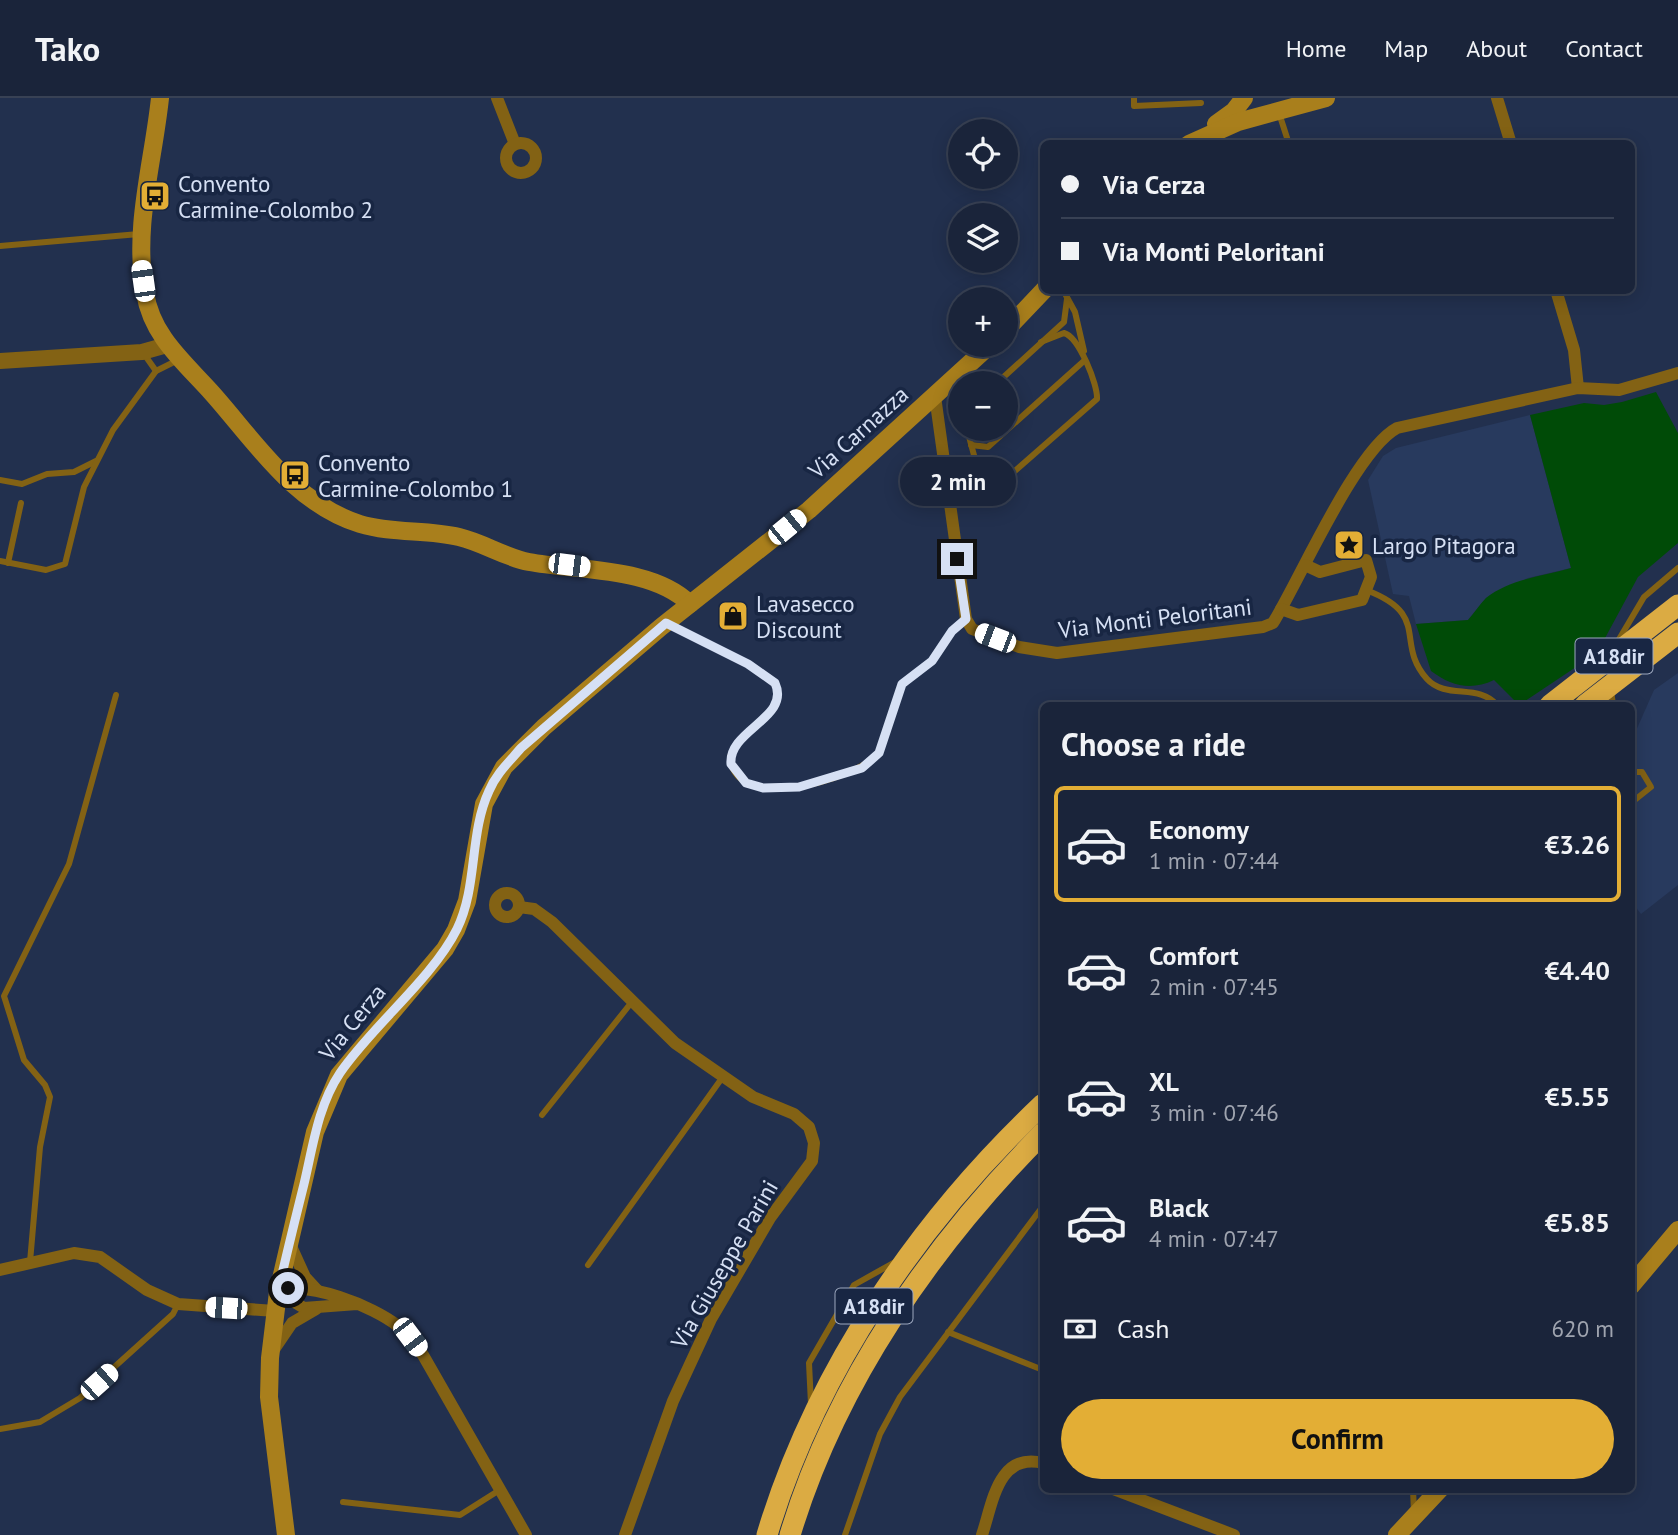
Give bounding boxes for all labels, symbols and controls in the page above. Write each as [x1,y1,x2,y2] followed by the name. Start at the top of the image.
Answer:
[35,27,100,70] text: Tako
[1286,33,1346,64] text: Home
[1384,33,1428,64] text: Map
[1466,33,1527,64] text: About
[1565,33,1643,64] text: Contact
[948,119,1018,441] map controls
[948,119,1018,189] button: locate
[1103,168,1206,201] text: Via Cerza
[178,169,373,224] place label: Convento Carmine-Colombo 2
[138,179,172,213] bus stop icon: Convento Carmine-Colombo 2
[948,203,1018,273] button: layers
[1103,235,1325,268] text: Via Monti Peloritani
[130,259,157,303] car
[948,287,1018,357] button: +
[948,371,1018,441] button: −
[801,379,914,485] street label: Via Carnazza
[318,448,513,503] place label: Convento Carmine-Colombo 1
[278,458,312,492] bus stop icon: Convento Carmine-Colombo 1
[899,458,1015,506] callout: 2 min
[930,467,986,496] text: 2 min
[765,506,810,548] car
[1332,528,1366,562] place icon: Largo Pitagora
[1372,531,1516,560] place label: Largo Pitagora
[941,543,973,575] route end
[547,552,592,578] car
[756,589,854,644] place label: Lavasecco Discount
[1056,592,1253,644] street label: Via Monti Peloritani
[716,599,750,633] shop icon: Lavasecco Discount
[972,621,1019,655] car
[1576,638,1652,674] road number: A18dir
[1061,723,1246,765] text: Choose a ride
[1065,813,1128,876] icon: car
[1149,813,1249,846] text: Economy
[1545,828,1610,861] text: €3.26
[1149,846,1279,875] text: 1 min · 07:44
[1065,939,1128,1002] icon: car
[1149,939,1239,972] text: Comfort
[1545,954,1610,987] text: €4.40
[1149,972,1279,1001] text: 2 min · 07:45
[312,978,392,1067] street label: Via Cerza
[1065,1065,1128,1128] icon: car
[1149,1065,1179,1098] text: XL
[1545,1080,1610,1113] text: €5.55
[1149,1098,1279,1127] text: 3 min · 07:46
[664,1175,784,1354] street label: Via Giuseppe Parini
[1065,1191,1128,1254] icon: car
[1149,1191,1209,1224] text: Black
[1545,1206,1610,1239] text: €5.85
[1149,1224,1279,1253] text: 4 min · 07:47
[272,1272,304,1304] route start
[836,1288,912,1324] road number: A18dir
[205,1296,248,1320] car
[1061,1310,1099,1348] icon: cash
[1117,1312,1169,1345] text: Cash
[389,1314,432,1360] car
[1552,1314,1614,1343] text: 620 m
[77,1360,122,1404] car
[1061,1399,1614,1479] button: Confirm

